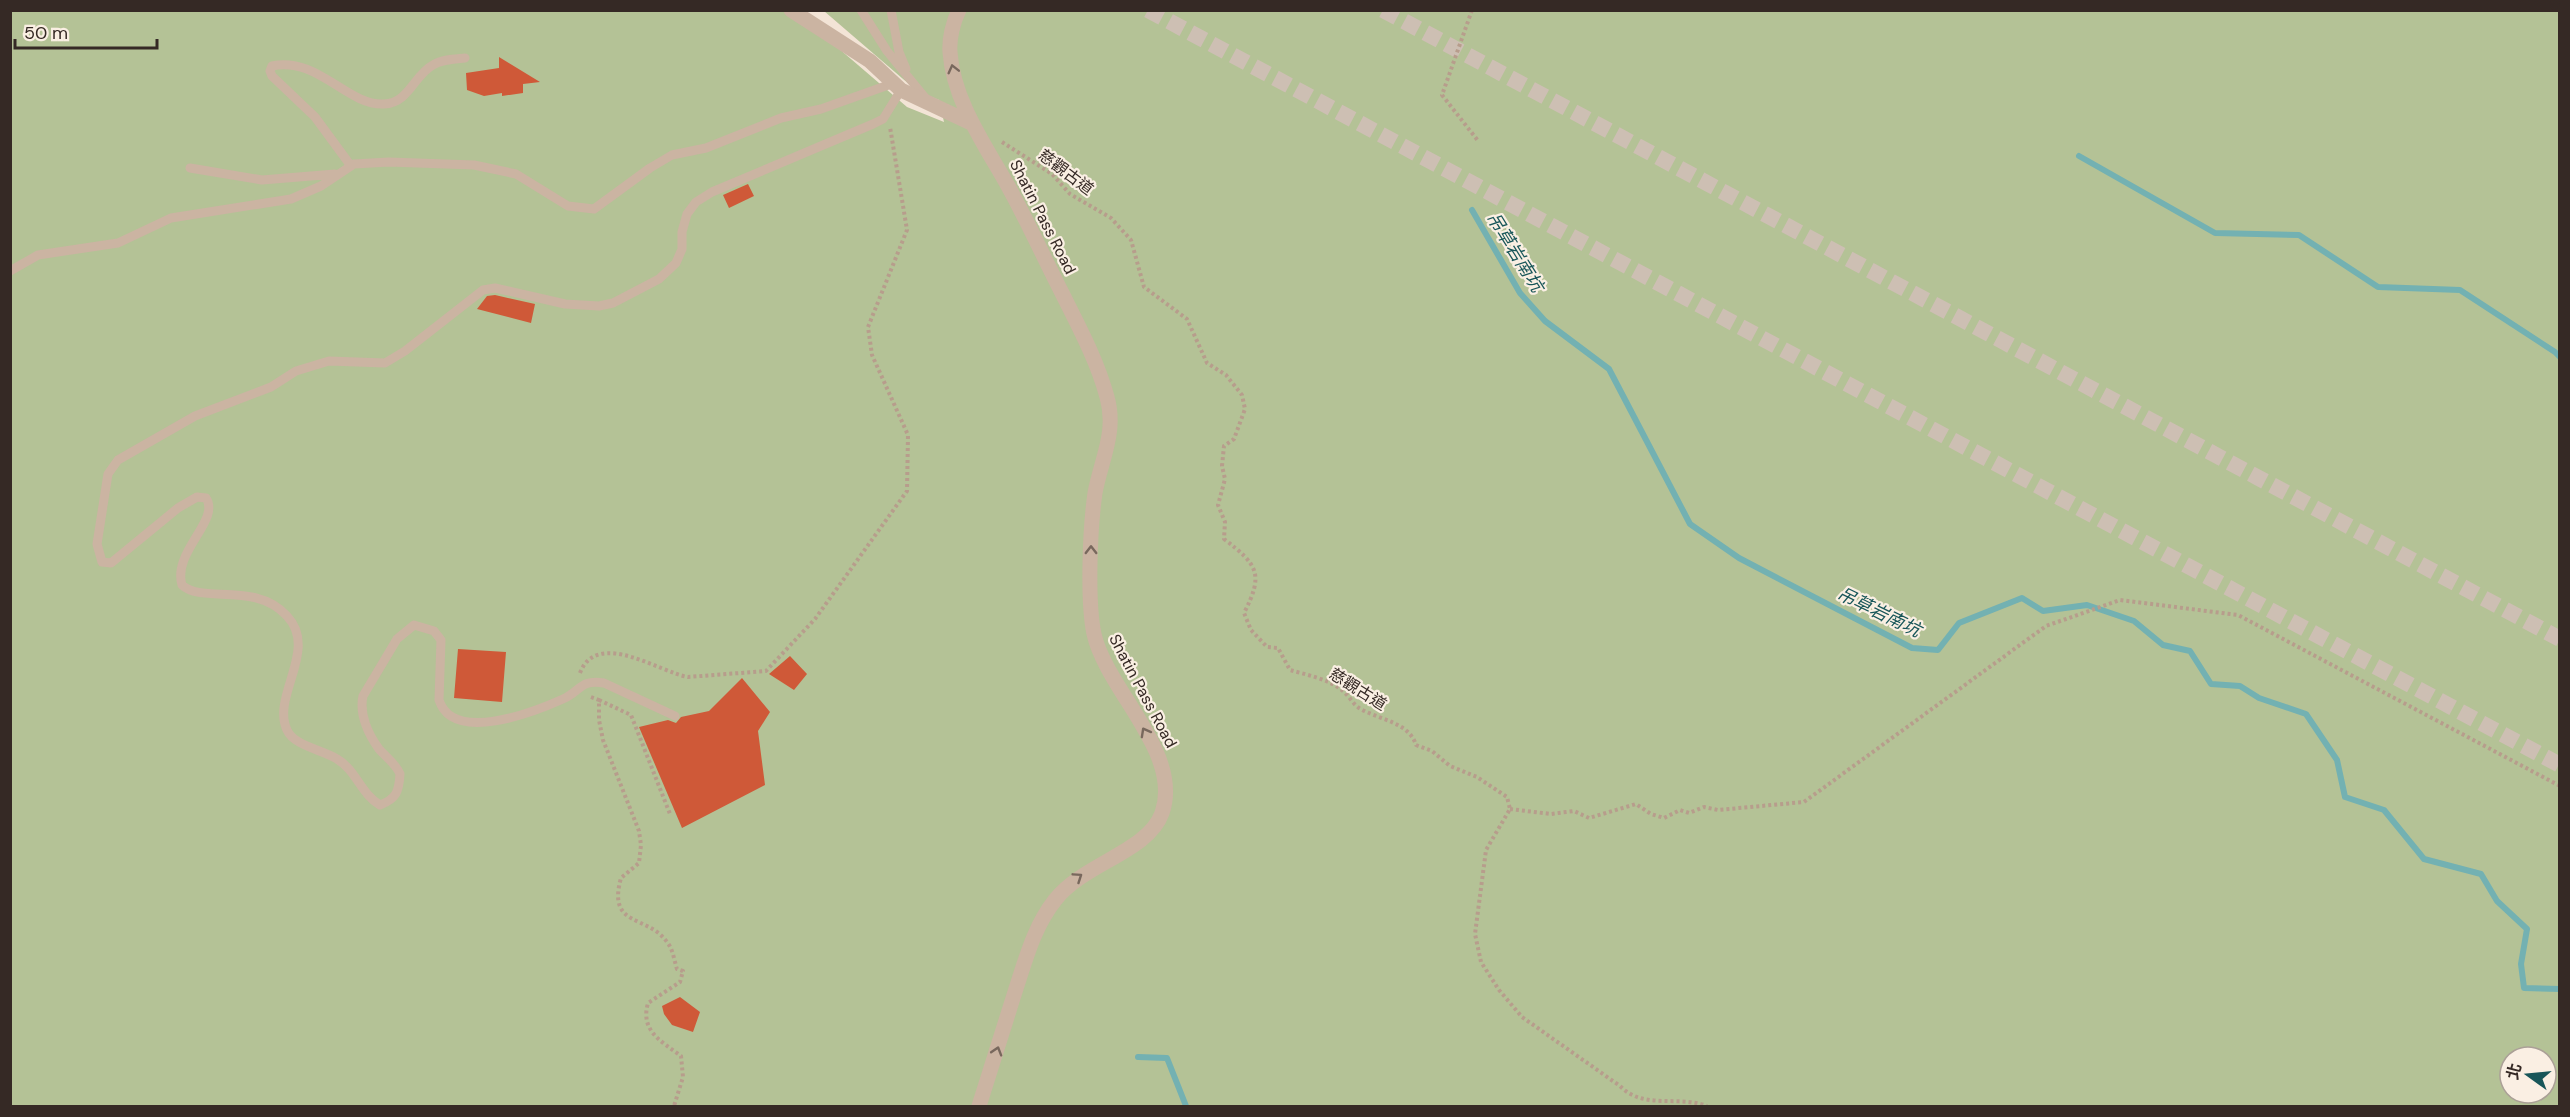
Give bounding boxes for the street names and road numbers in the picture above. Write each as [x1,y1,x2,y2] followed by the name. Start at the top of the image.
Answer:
[1034,144,1098,200] street label: 慈觀古道
[1005,156,1081,278] street label: Shatin Pass Road
[1104,631,1182,751] street label: Shatin Pass Road
[1325,663,1391,715] street label: 慈觀古道

